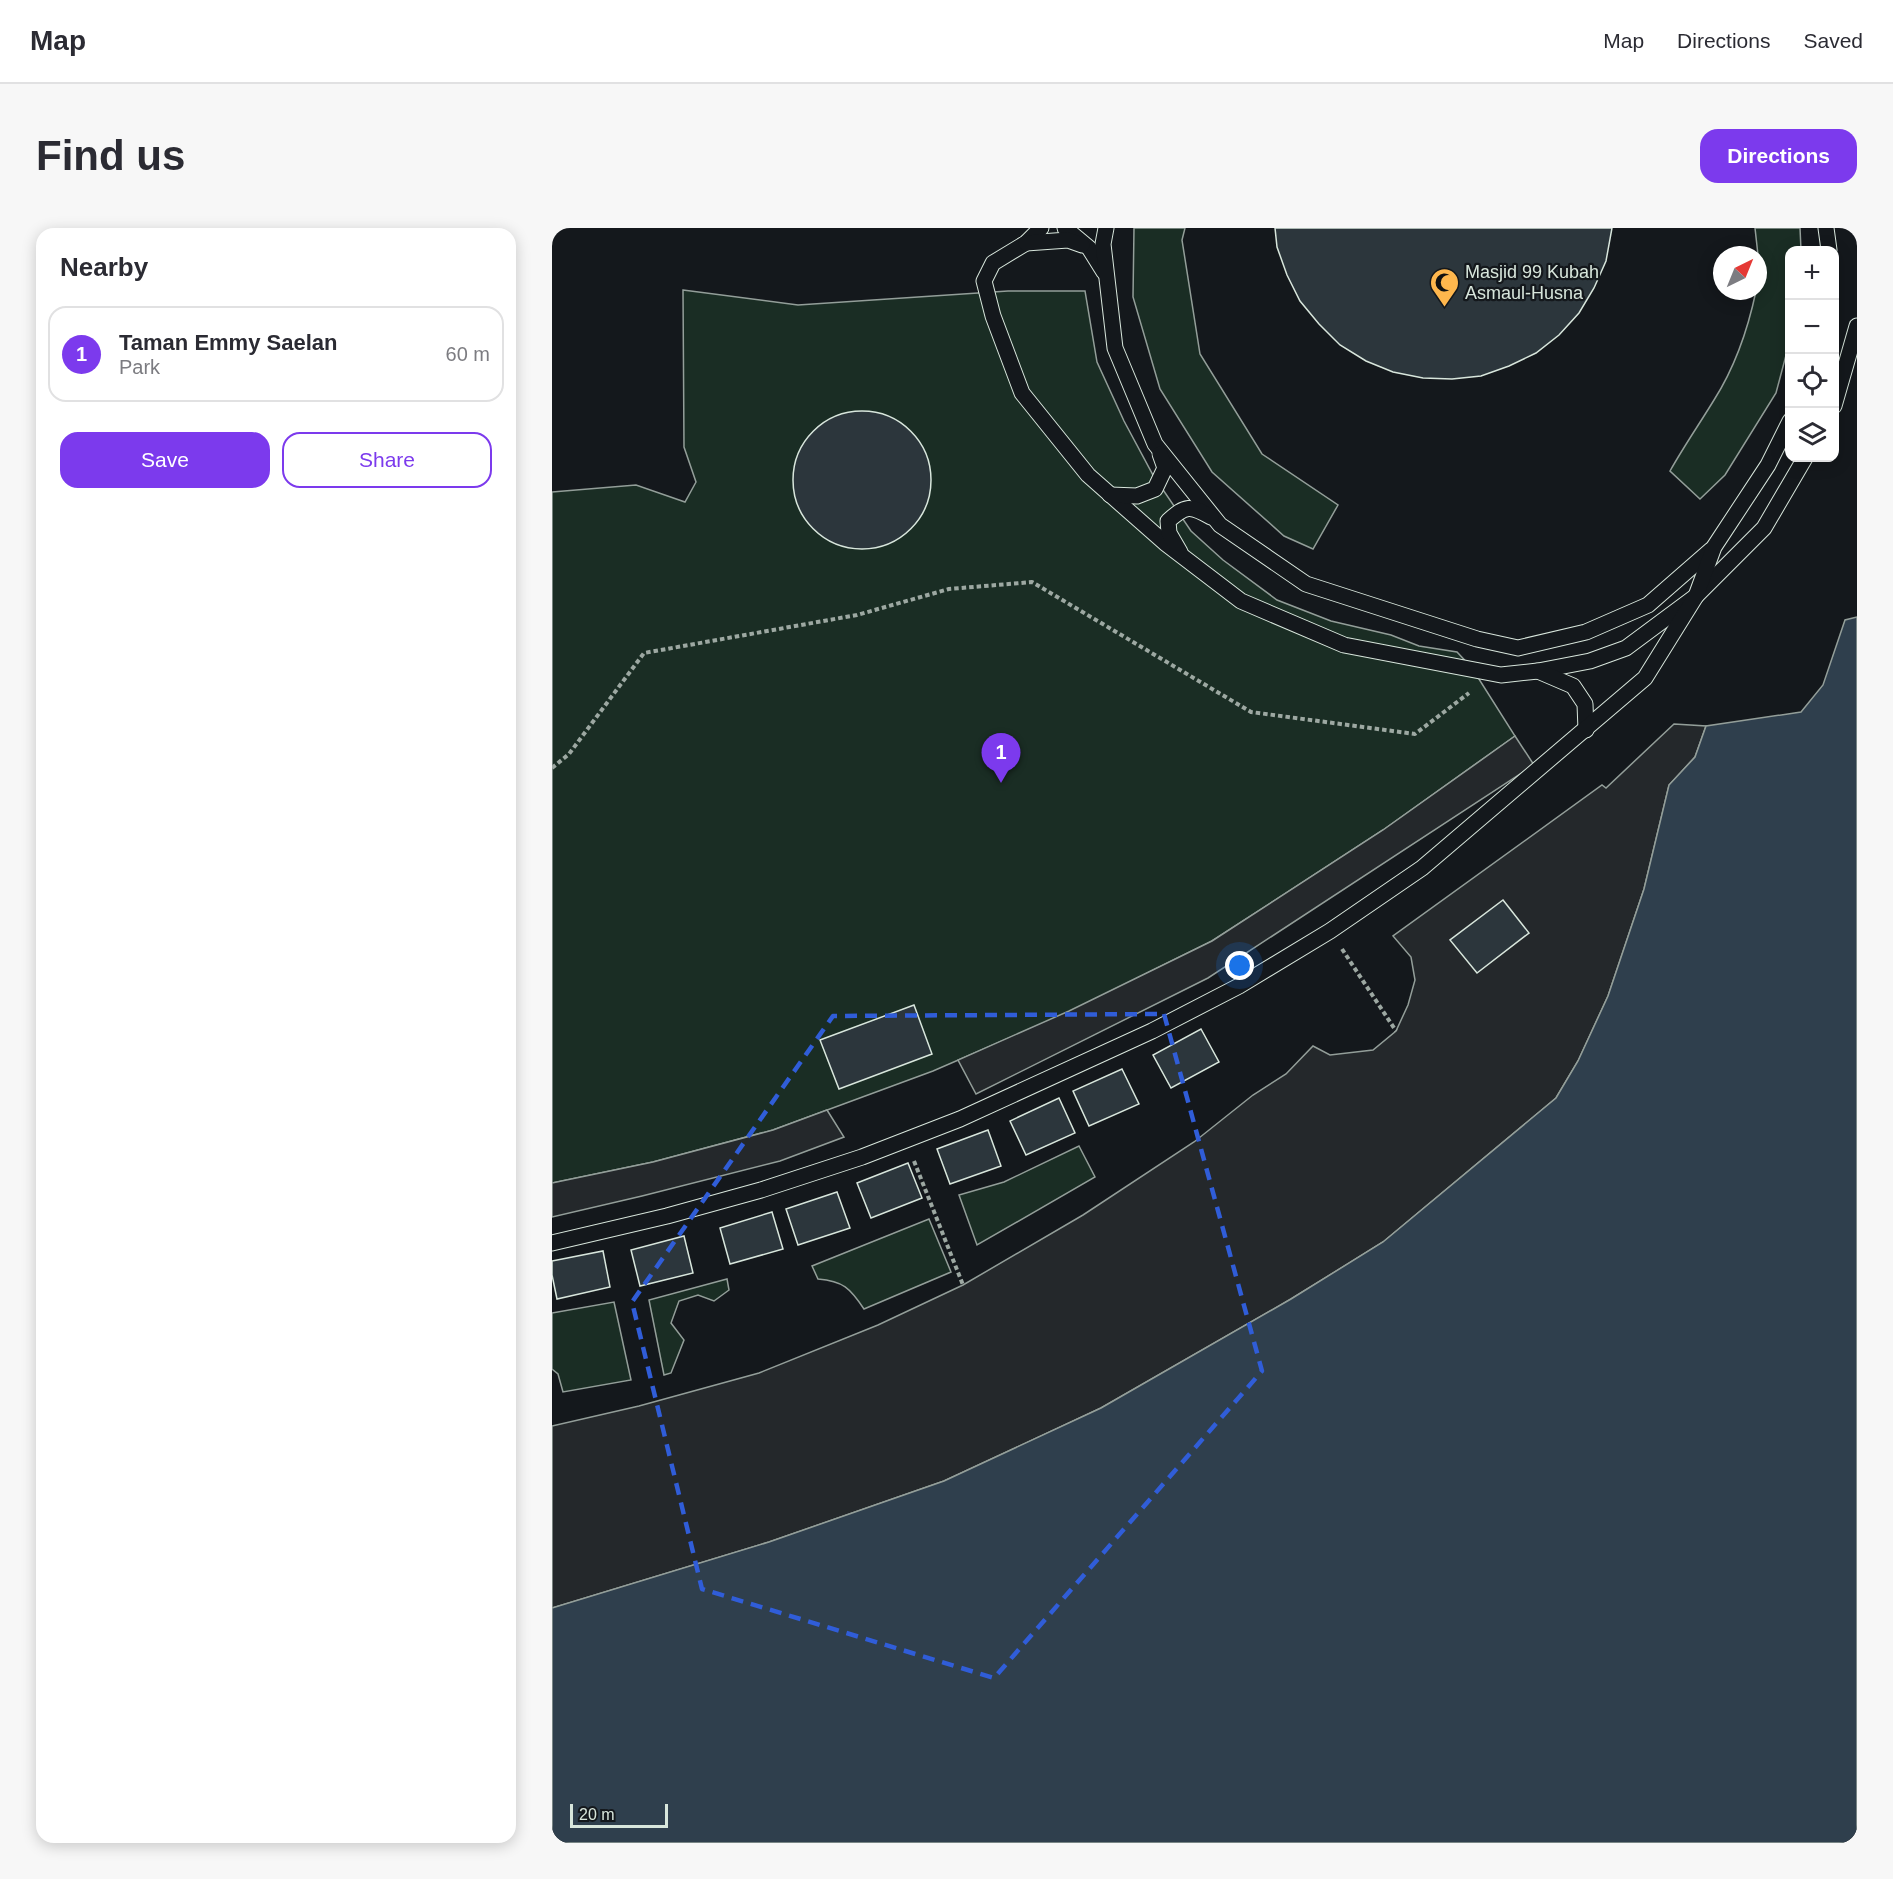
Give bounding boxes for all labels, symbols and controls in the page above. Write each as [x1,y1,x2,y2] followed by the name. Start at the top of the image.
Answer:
[30,25,86,56] text: Map
[1603,29,1644,52] text: Map
[1677,29,1770,52] text: Directions
[1803,29,1863,52] text: Saved
[1700,129,1857,183] button: Directions
[36,132,185,179] text: Find us
[1713,246,1767,300] north arrow
[1785,246,1839,462] map controls
[1785,246,1839,300] button: +
[60,252,148,282] text: Nearby
[1465,262,1599,303] place label: Masjid 99 Kubah Asmaul-Husna
[1428,266,1460,308] mosque icon: Masjid 99 Kubah Asmaul-Husna
[1785,300,1839,354] button: −
[119,330,337,355] text: Taman Emmy Saelan
[76,343,87,365] text: 1
[446,343,490,365] text: 60 m
[1785,354,1839,408] button: locate
[119,356,160,378] text: Park
[1785,408,1839,462] button: layers
[60,432,270,488] button: Save
[282,432,492,488] button: Share
[982,734,1020,783] pin: 1
[1225,951,1254,980] your location
[570,1801,668,1828] scale bar
[579,1806,615,1823] text: 20 m

